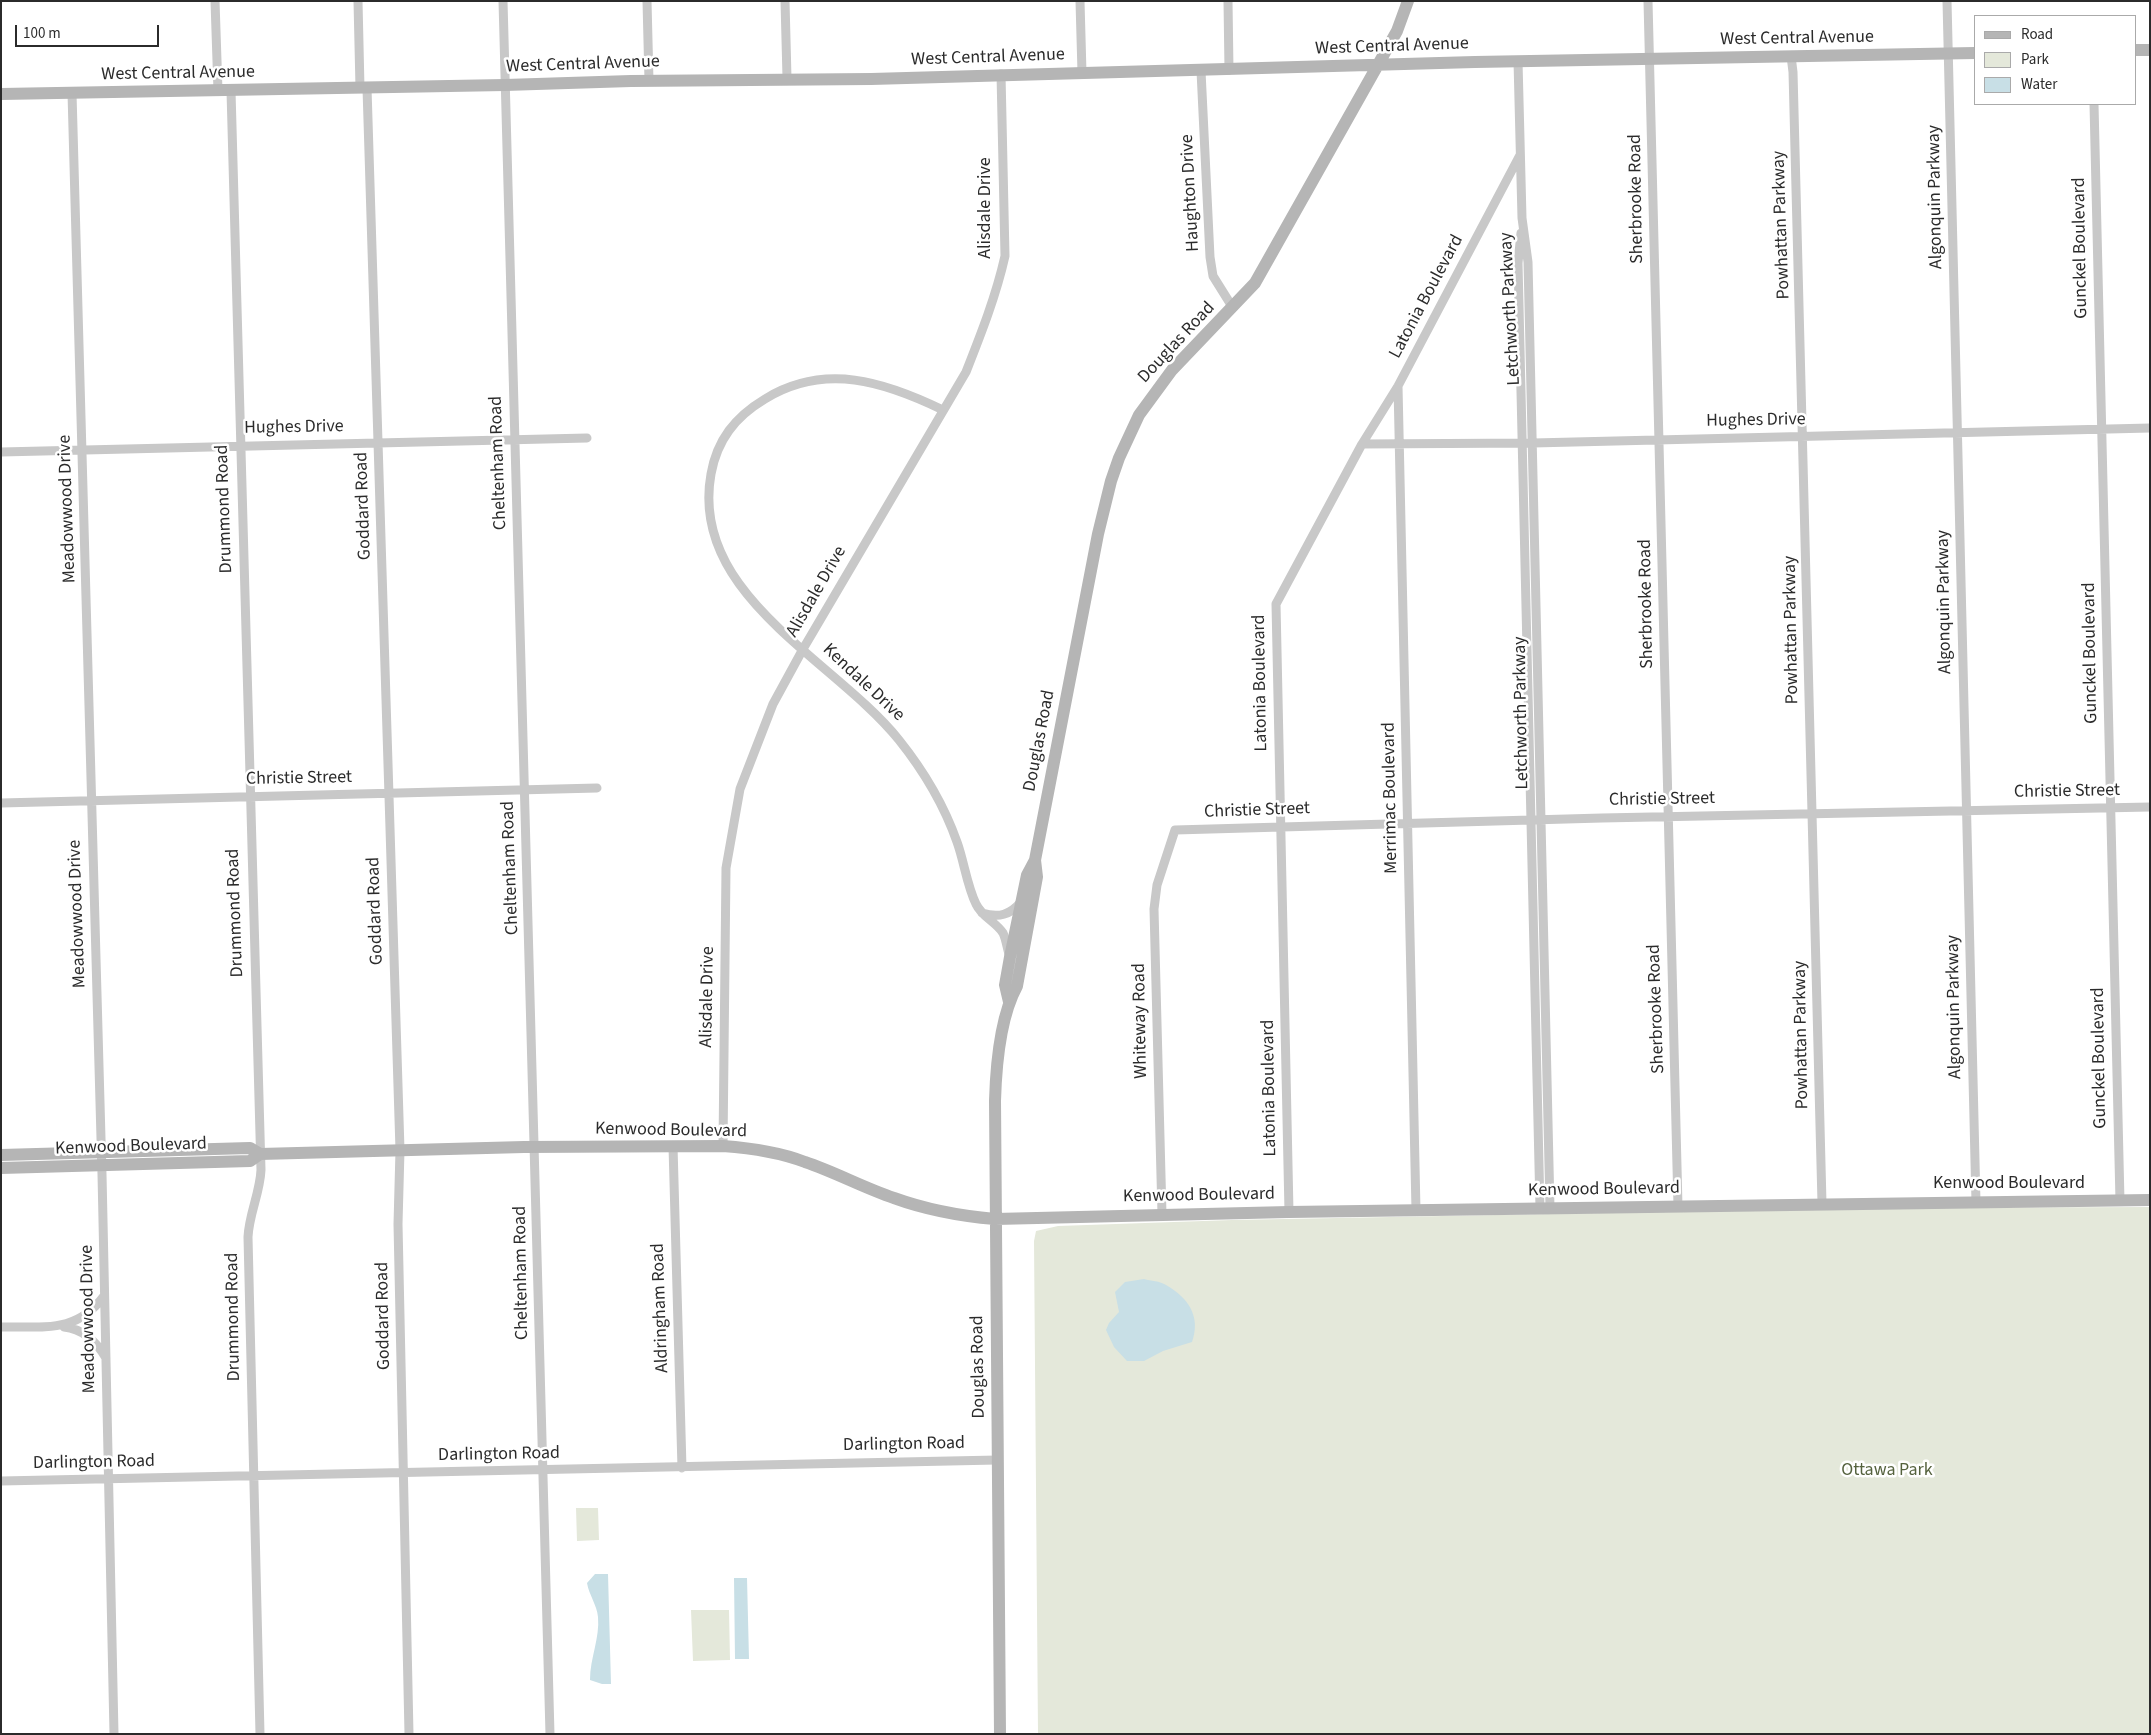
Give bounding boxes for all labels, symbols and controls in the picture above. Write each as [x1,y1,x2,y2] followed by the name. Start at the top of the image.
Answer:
[18,15,161,47] scale bar
[1974,15,2136,105] legend
[23,23,61,44] text: 100 m
[2021,24,2053,45] text: Road
[1720,27,1874,51] street label: West Central Avenue
[1315,34,1469,60] street label: West Central Avenue
[911,45,1065,71] street label: West Central Avenue
[2021,49,2049,70] text: Park
[506,52,660,78] street label: West Central Avenue
[101,62,255,86] street label: West Central Avenue
[2021,74,2057,95] text: Water
[1924,125,1948,269] street label: Algonquin Parkway
[1177,134,1205,252] street label: Haughton Drive
[1625,134,1649,264] street label: Sherbrooke Road
[1769,150,1795,300] street label: Powhattan Parkway
[975,157,997,259] street label: Alisdale Drive
[2069,177,2093,319] street label: Gunckel Boulevard
[1385,231,1469,363] street label: Latonia Boulevard
[1496,232,1526,386] street label: Letchworth Parkway
[1134,298,1220,388] street label: Douglas Road
[486,396,512,530] street label: Cheltenham Road
[1706,409,1806,433] street label: Hughes Drive
[244,416,344,440] street label: Hughes Drive
[55,434,81,584] street label: Meadowwood Drive
[212,444,238,574] street label: Drummond Road
[351,452,377,560] street label: Goddard Road
[1933,530,1957,674] street label: Algonquin Parkway
[1635,539,1659,669] street label: Sherbrooke Road
[782,543,852,641] street label: Alisdale Drive
[1780,555,1804,705] street label: Powhattan Parkway
[2079,582,2103,724] street label: Gunckel Boulevard
[1249,614,1273,752] street label: Latonia Boulevard
[1510,636,1534,790] street label: Letchworth Parkway
[818,640,908,726] street label: Kendale Drive
[1020,688,1060,794] street label: Douglas Road
[1379,722,1403,874] street label: Merrimac Boulevard
[246,767,352,791] street label: Christie Street
[2014,780,2120,804] street label: Christie Street
[1609,788,1715,812] street label: Christie Street
[1204,798,1310,824] street label: Christie Street
[498,801,524,935] street label: Cheltenham Road
[65,839,91,989] street label: Meadowwood Drive
[223,848,249,978] street label: Drummond Road
[363,857,389,965] street label: Goddard Road
[1943,935,1967,1079] street label: Algonquin Parkway
[1644,944,1670,1074] street label: Sherbrooke Road
[696,946,720,1048] street label: Alisdale Drive
[1790,960,1814,1110] street label: Powhattan Parkway
[1129,963,1153,1079] street label: Whiteway Road
[2088,987,2112,1129] street label: Gunckel Boulevard
[1258,1019,1282,1157] street label: Latonia Boulevard
[595,1119,747,1143] street label: Kenwood Boulevard
[55,1134,207,1160] street label: Kenwood Boulevard
[1933,1173,2085,1195] street label: Kenwood Boulevard
[1528,1178,1680,1202] street label: Kenwood Boulevard
[1123,1184,1275,1208] street label: Kenwood Boulevard
[510,1206,534,1340] street label: Cheltenham Road
[648,1243,674,1373] street label: Aldringham Road
[77,1245,101,1393] street label: Meadowwood Drive
[222,1252,246,1382] street label: Drummond Road
[372,1262,396,1370] street label: Goddard Road
[967,1315,991,1419] street label: Douglas Road
[843,1433,965,1457] street label: Darlington Road
[438,1443,560,1467] street label: Darlington Road
[33,1451,155,1475] street label: Darlington Road
[1841,1460,1933,1482] park label: Ottawa Park

